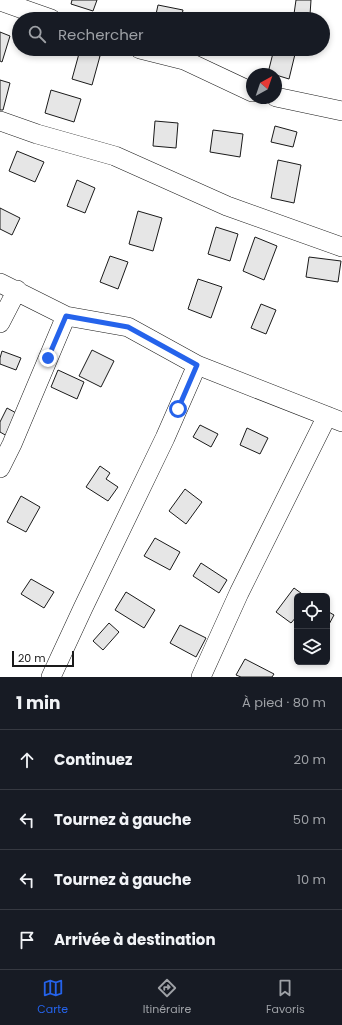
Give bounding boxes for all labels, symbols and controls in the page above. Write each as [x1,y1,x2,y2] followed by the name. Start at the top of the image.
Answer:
[12,12,330,56] search box
[26,23,48,45] icon: search
[58,24,144,45] text: Rechercher
[246,68,282,104] north arrow
[39,349,57,367] route end
[169,400,187,418] route start
[294,593,330,665] map controls
[294,593,330,629] button: locate
[294,629,330,665] button: layers
[12,649,74,668] scale bar
[18,650,46,666] text: 20 m
[16,691,60,715] text: 1 min
[242,693,326,712] text: À pied · 80 m
[16,749,38,771] icon: ahead
[54,749,133,770] text: Continuez
[293,750,326,769] text: 20 m
[16,809,38,831] icon: left
[54,809,191,830] text: Tournez à gauche
[293,810,326,829] text: 50 m
[16,869,38,891] icon: left
[54,869,191,890] text: Tournez à gauche
[297,870,326,889] text: 10 m
[16,929,38,951] icon: arrive
[54,929,216,950] text: Arrivée à destination
[37,977,68,1018] tab: Carte
[143,977,191,1018] tab: Itinéraire
[266,977,305,1018] tab: Favoris

